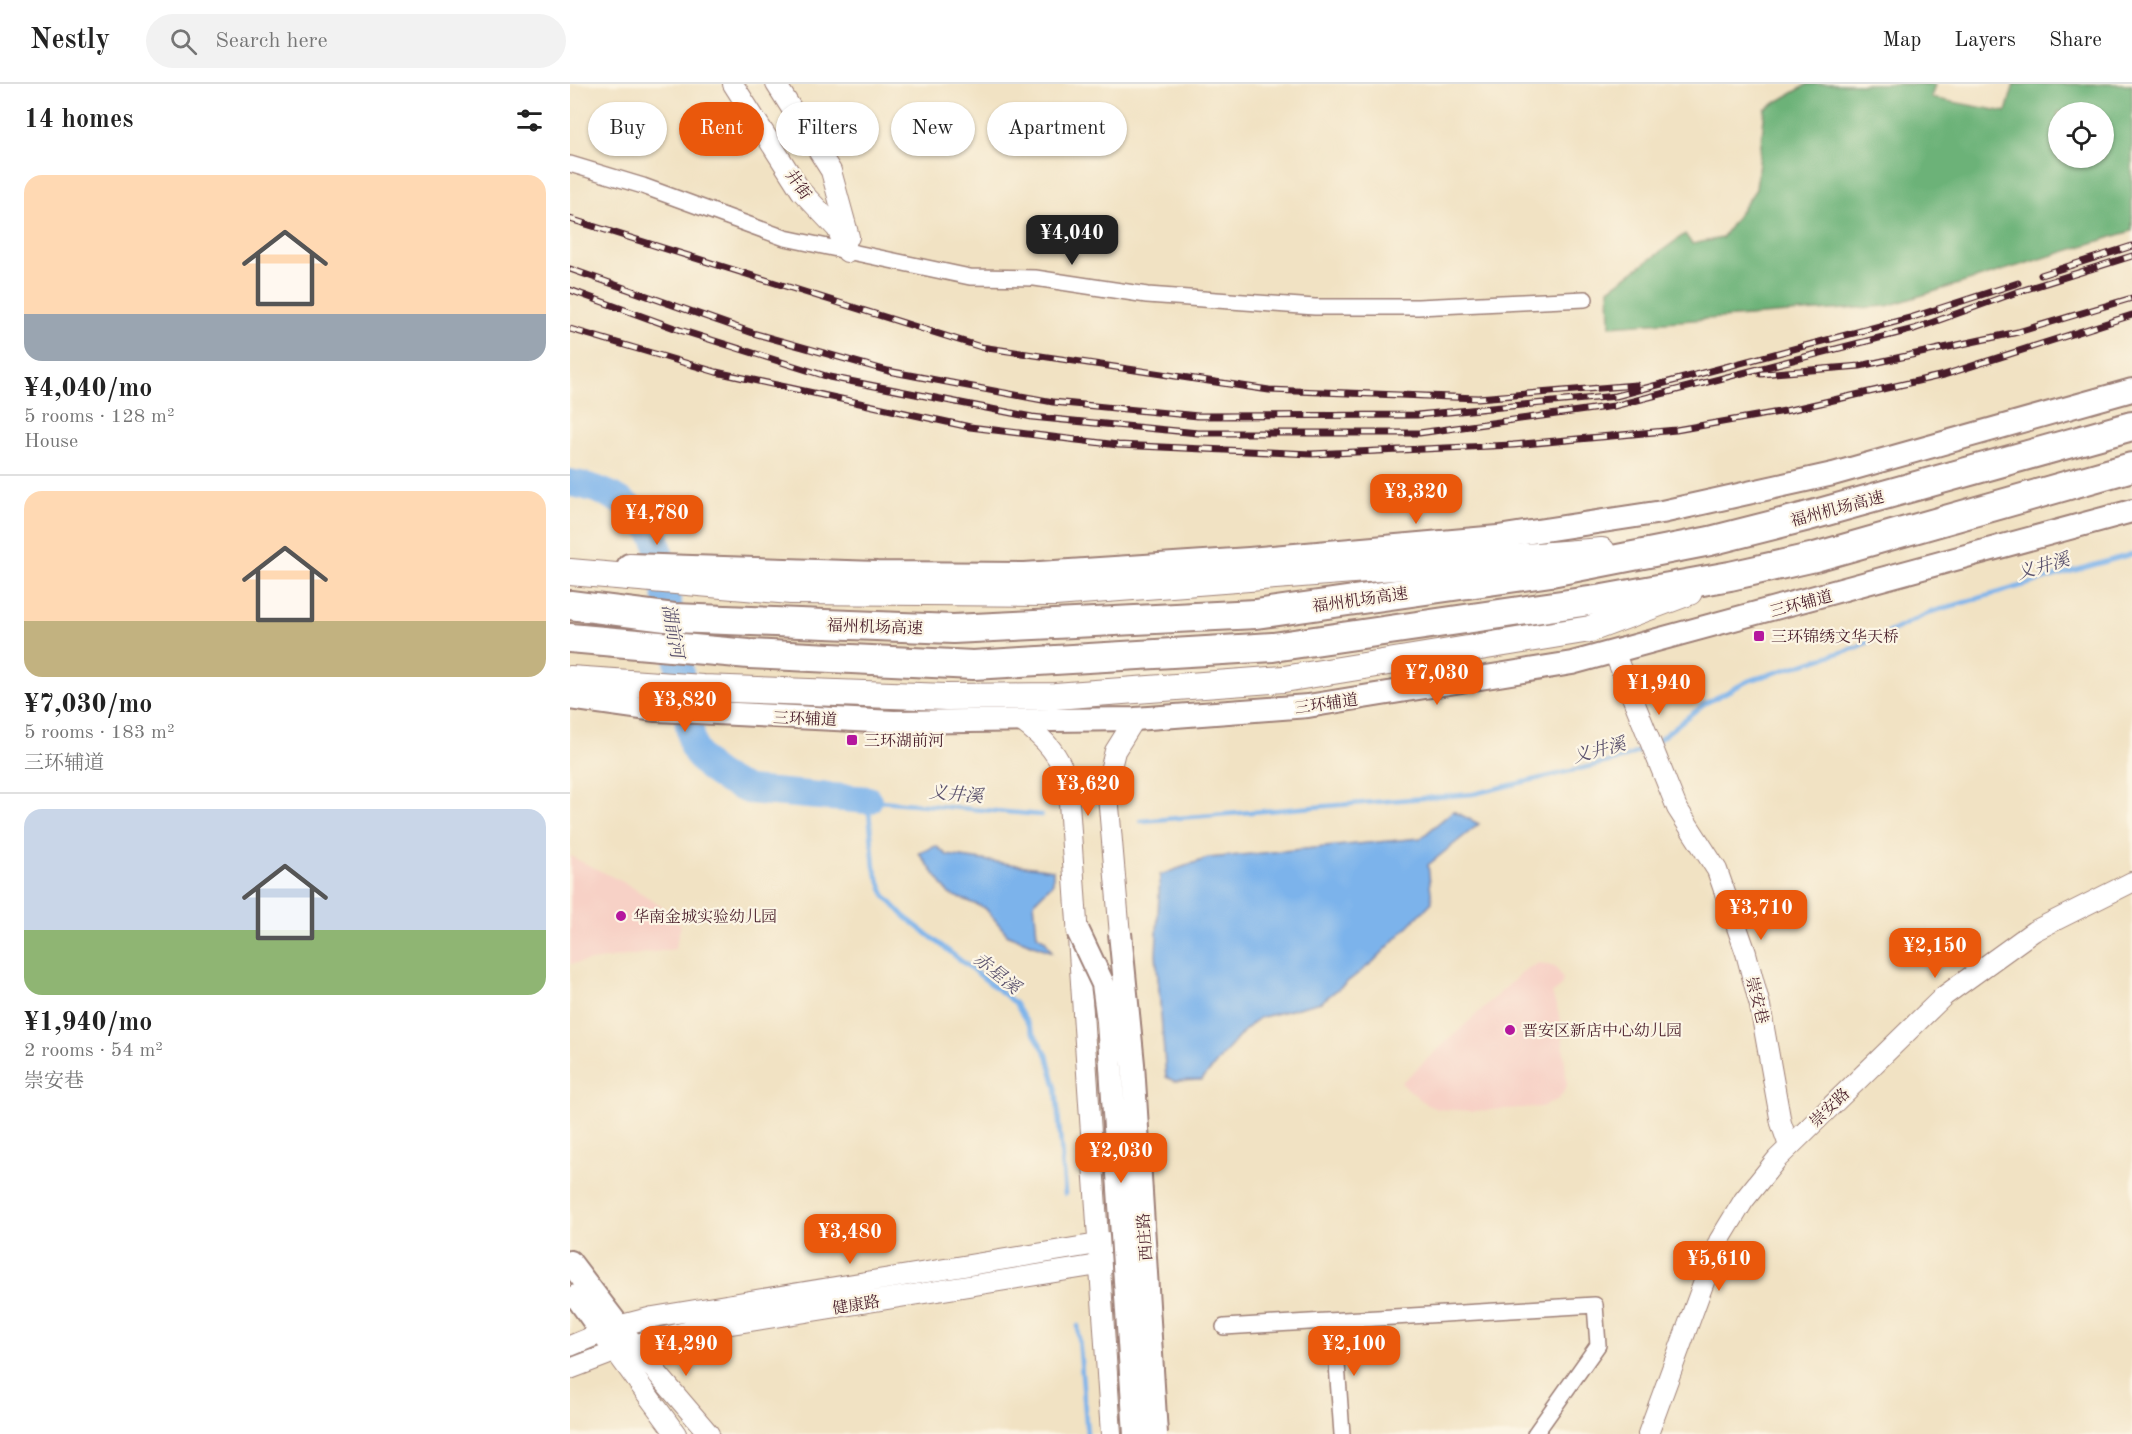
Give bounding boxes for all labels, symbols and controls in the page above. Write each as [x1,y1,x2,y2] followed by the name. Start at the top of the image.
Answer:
[146,14,566,68] search box
[167,25,200,58] icon: search
[30,27,110,55] text: Nestly
[215,30,328,52] text: Search here
[1882,30,1921,51] text: Map
[1954,30,2016,51] text: Layers
[2049,30,2102,51] text: Share
[588,102,667,156] chip: Buy
[679,102,764,156] chip: Rent
[776,102,879,156] chip: Filters
[891,102,975,156] chip: New
[987,102,1127,156] chip: Apartment
[2048,102,2114,168] map controls
[2048,102,2114,168] button: locate
[513,104,546,137] icon: filters
[24,107,133,133] text: 14 homes
[782,166,815,203] street label: 井街
[231,214,339,322] icon: home
[1023,215,1121,266] pin: ¥4,040
[1040,224,1104,244] text: ¥4,040
[24,376,152,402] text: ¥4,040/mo
[24,407,174,427] text: 5 rooms · 128 m²
[24,432,78,452] text: House
[1367,474,1465,525] pin: ¥3,320
[1384,483,1448,503] text: ¥3,320
[1789,488,1886,530] street label: 福州机场高速
[608,495,706,546] pin: ¥4,780
[625,504,689,524] text: ¥4,780
[231,530,339,638] icon: home
[2014,548,2074,583] water label: 义井溪
[1311,584,1409,616] street label: 福州机场高速
[1768,587,1835,621] street label: 三环辅道
[658,603,688,662] water label: 湖前河
[827,616,923,638] street label: 福州机场高速
[1771,628,1899,646] place label: 三环锦绣文华天桥
[1752,629,1766,643] marker: 三环锦绣文华天桥
[1388,655,1486,706] pin: ¥7,030
[1405,664,1469,684] text: ¥7,030
[1610,665,1708,716] pin: ¥1,940
[1627,674,1691,694] text: ¥1,940
[636,682,734,733] pin: ¥3,820
[653,691,717,711] text: ¥3,820
[1293,691,1359,717] street label: 三环辅道
[24,692,152,718] text: ¥7,030/mo
[773,709,837,729] street label: 三环辅道
[24,723,174,743] text: 5 rooms · 183 m²
[864,732,944,750] place label: 三环湖前河
[845,733,859,747] marker: 三环湖前河
[1570,733,1630,767] water label: 义井溪
[24,754,104,774] text: 三环辅道
[1039,766,1137,817] pin: ¥3,620
[1056,775,1120,795] text: ¥3,620
[928,782,986,806] water label: 义井溪
[231,848,339,956] icon: home
[1712,890,1810,941] pin: ¥3,710
[1729,899,1793,919] text: ¥3,710
[633,908,777,926] place label: 华南金城实验幼儿园
[614,909,628,923] marker: 华南金城实验幼儿园
[1886,928,1984,979] pin: ¥2,150
[1903,937,1967,957] text: ¥2,150
[970,948,1026,999] water label: 赤星溪
[1742,975,1772,1026] street label: 崇安巷
[24,1010,152,1036] text: ¥1,940/mo
[1522,1022,1682,1040] place label: 晋安区新店中心幼儿园
[1503,1023,1517,1037] marker: 晋安区新店中心幼儿园
[24,1041,163,1061] text: 2 rooms · 54 m²
[24,1072,84,1092] text: 崇安巷
[1806,1085,1853,1131] street label: 崇安路
[1072,1133,1170,1184] pin: ¥2,030
[1089,1142,1153,1162] text: ¥2,030
[1134,1212,1156,1262] street label: 西庄路
[801,1214,899,1265] pin: ¥3,480
[818,1223,882,1243] text: ¥3,480
[1670,1241,1768,1292] pin: ¥5,610
[1687,1250,1751,1270] text: ¥5,610
[831,1292,881,1318] street label: 健康路
[637,1326,735,1377] pin: ¥4,290
[1305,1326,1403,1377] pin: ¥2,100
[654,1335,718,1355] text: ¥4,290
[1322,1335,1386,1355] text: ¥2,100

